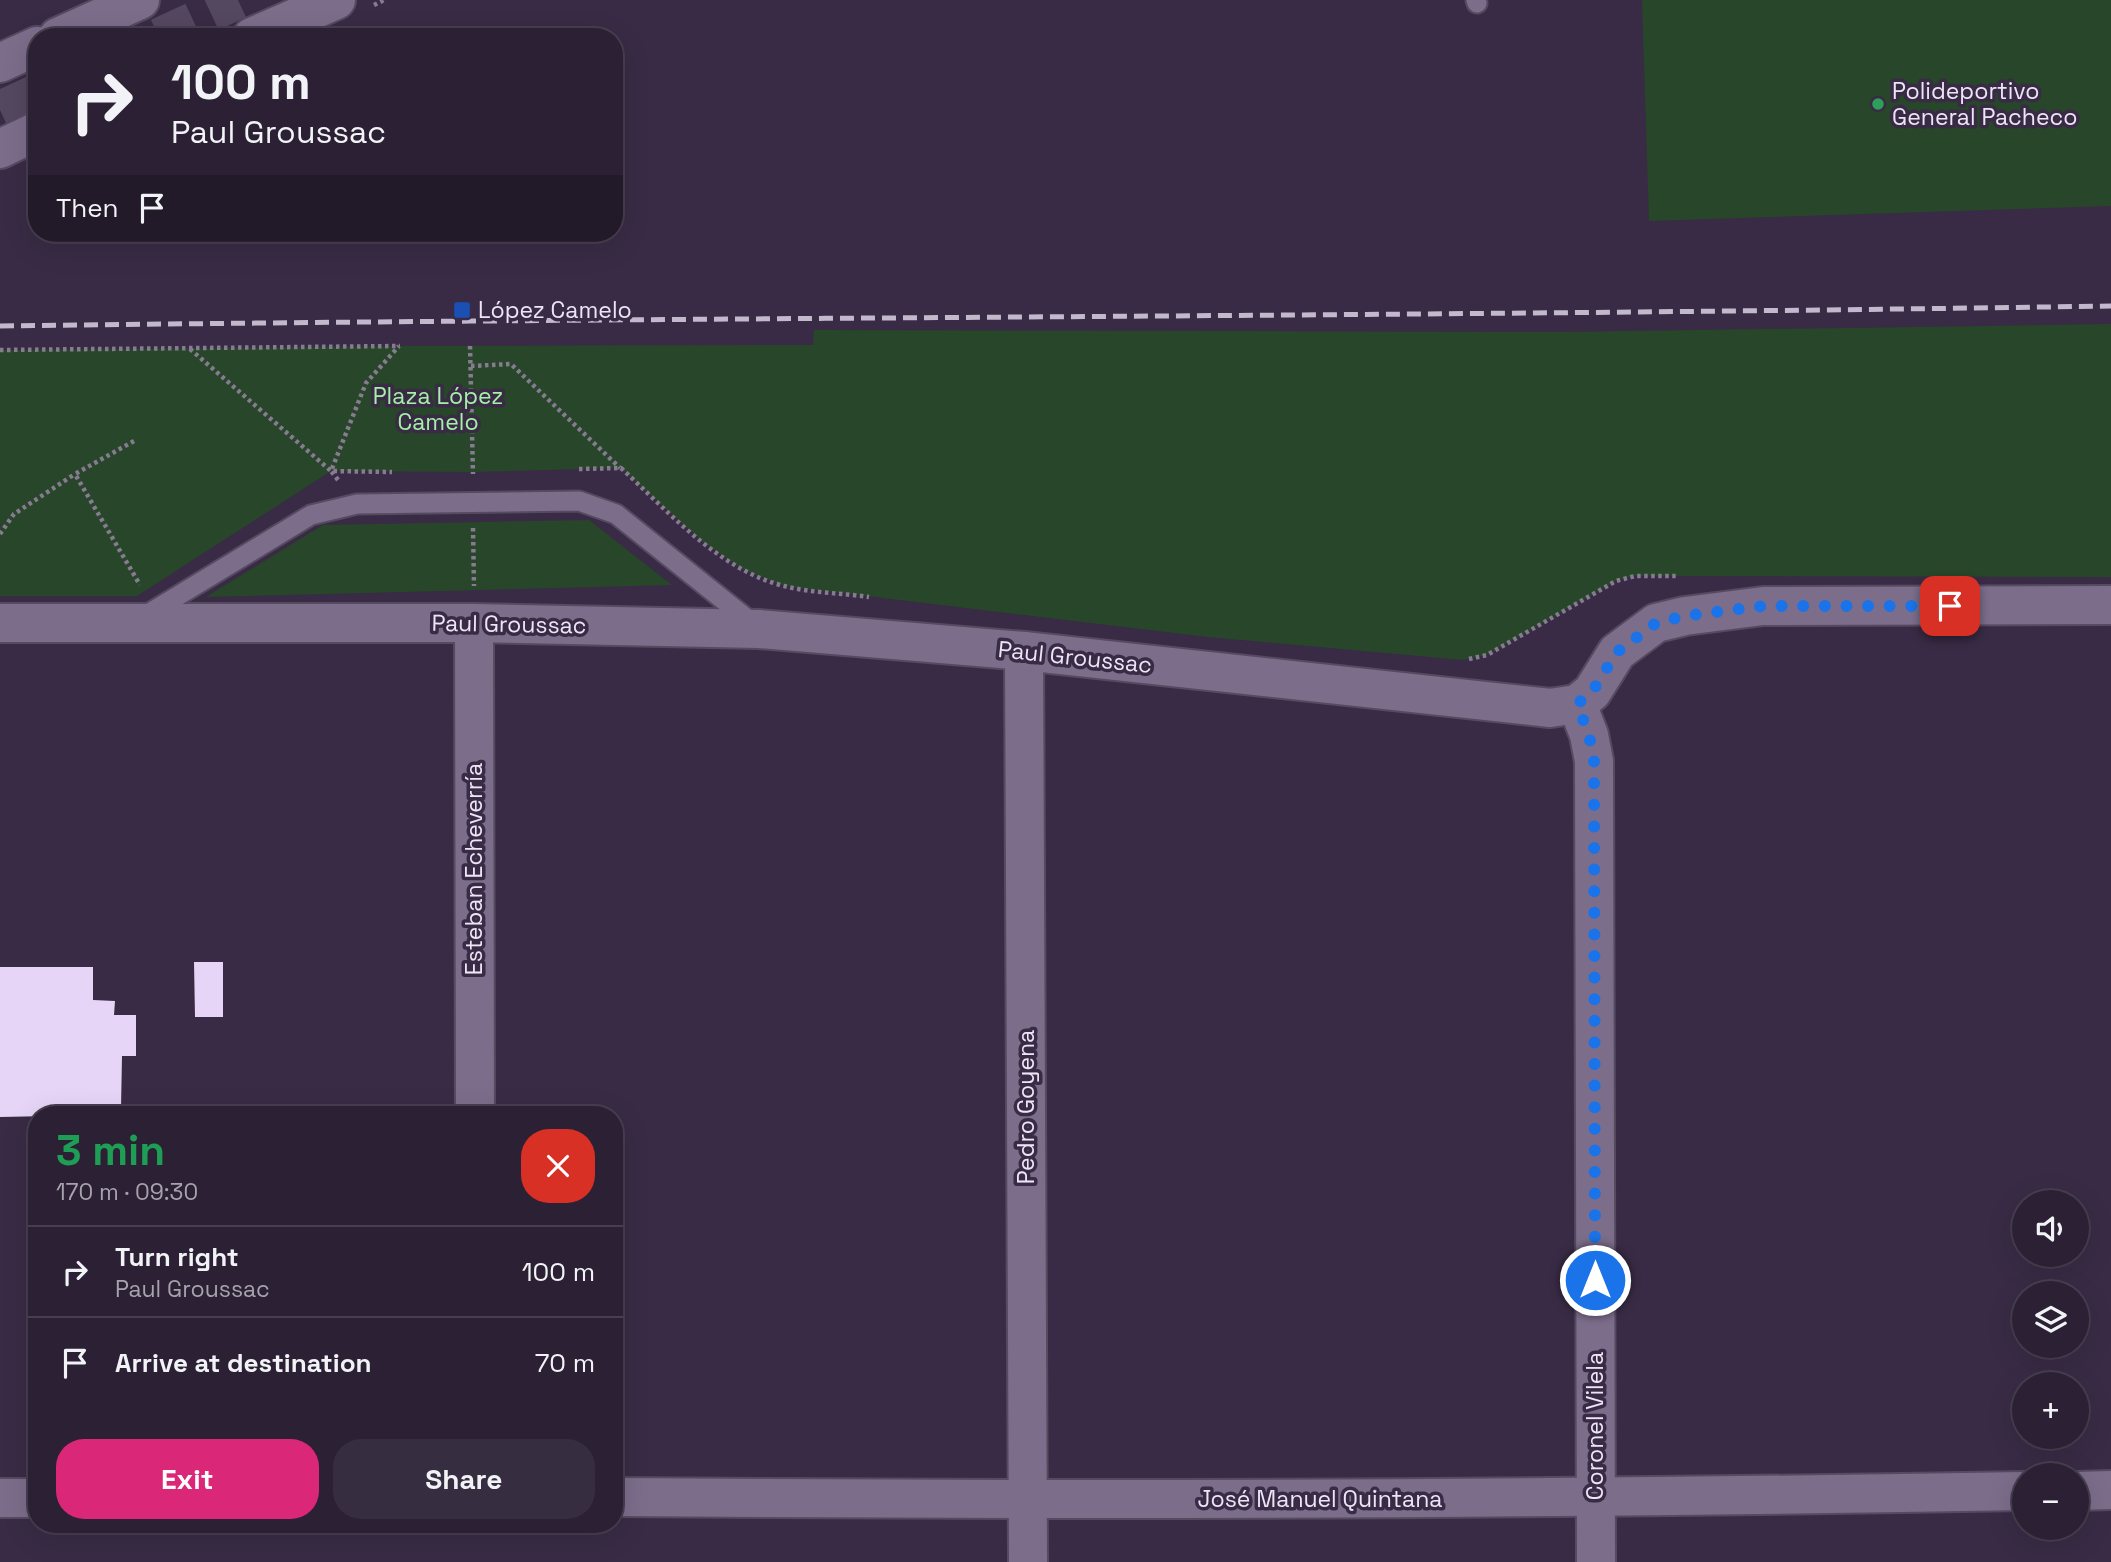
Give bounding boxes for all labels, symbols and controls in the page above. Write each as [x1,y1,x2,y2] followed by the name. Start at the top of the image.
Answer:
[171,51,311,113] text: 100 m
[56,56,147,147] icon: right
[1892,76,2077,132] place label: Polideportivo General Pacheco
[1870,96,1886,112] marker: Polideportivo General Pacheco
[171,112,386,152] text: Paul Groussac
[133,189,171,227] icon: arrive
[56,191,119,225] text: Then
[478,295,632,325] place label: López Camelo
[452,300,472,320] marker: López Camelo
[373,381,503,437] park label: Plaza López Camelo
[1920,576,1980,636] pin
[1931,587,1969,625] icon: arrive
[431,608,587,640] street label: Paul Groussac
[997,634,1153,680] street label: Paul Groussac
[459,763,489,975] street label: Esteban Echeverría
[1011,1030,1041,1184] street label: Pedro Goyena
[56,1124,165,1177] text: 3 min
[521,1129,595,1203] button: close
[56,1177,198,1207] text: 170 m · 09:30
[2012,1190,2089,1540] map controls
[2012,1190,2089,1267] button: sound
[115,1240,239,1274] text: Turn right
[1558,1243,1632,1317] position arrow
[56,1253,94,1291] icon: right
[522,1255,595,1289] text: 100 m
[115,1274,270,1304] text: Paul Groussac
[2012,1281,2089,1358] button: layers
[56,1344,94,1382] icon: arrive
[115,1346,372,1380] text: Arrive at destination
[535,1346,595,1380] text: 70 m
[1580,1352,1610,1500] street label: Coronel Vilela
[2012,1372,2089,1449] button: +
[56,1439,319,1519] button: Exit
[333,1439,595,1519] button: Share
[2012,1463,2089,1540] button: −
[1197,1484,1443,1514] street label: José Manuel Quintana

